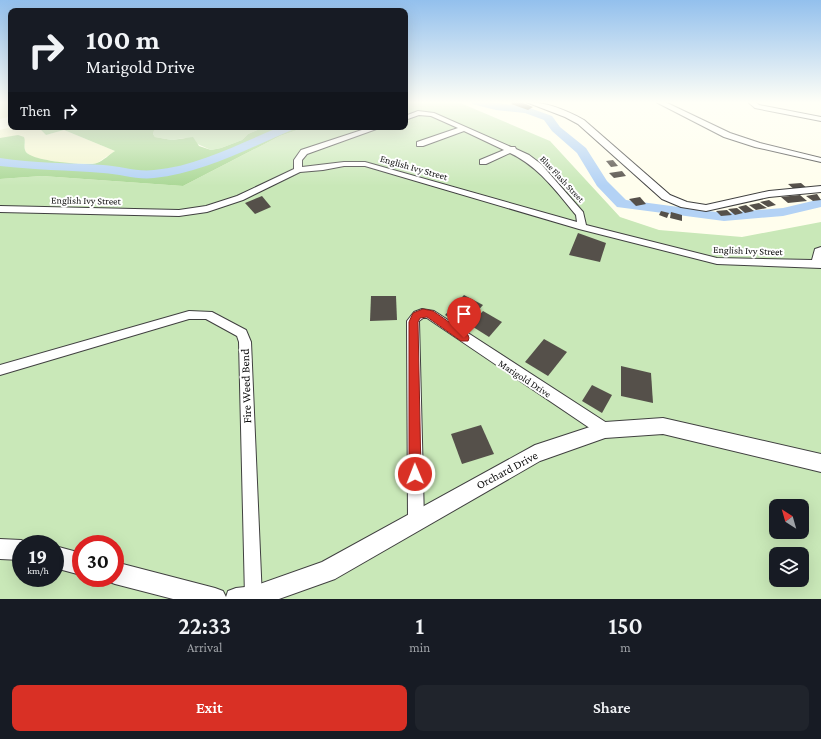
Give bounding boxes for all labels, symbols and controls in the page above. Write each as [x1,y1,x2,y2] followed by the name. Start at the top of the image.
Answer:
[20,24,72,76] icon: right
[86,24,160,55] text: 100 m
[86,57,195,77] text: Marigold Drive
[59,100,81,122] icon: right
[20,103,51,119] text: Then
[379,153,450,183] street label: English Ivy Street
[538,154,587,205] street label: Blue Flash Street
[51,194,122,207] street label: English Ivy Street
[713,244,784,257] street label: English Ivy Street
[447,297,481,338] pin
[453,303,475,325] icon: arrive
[238,348,254,424] street label: Fire Weed Bend
[496,357,554,400] street label: Marigold Drive
[474,448,540,492] street label: Orchard Drive
[394,453,436,495] position arrow
[769,499,809,539] north arrow
[769,499,809,587] map controls
[72,535,124,587] speed limit sign: 30
[29,545,47,567] text: 19
[769,547,809,587] button: layers
[27,565,49,576] text: km/h
[178,612,231,639] text: 22:33
[415,612,424,639] text: 1
[608,612,643,639] text: 150
[187,640,222,655] text: Arrival
[409,640,430,655] text: min
[620,640,631,655] text: m
[12,685,407,731] button: Exit
[415,685,809,731] button: Share

